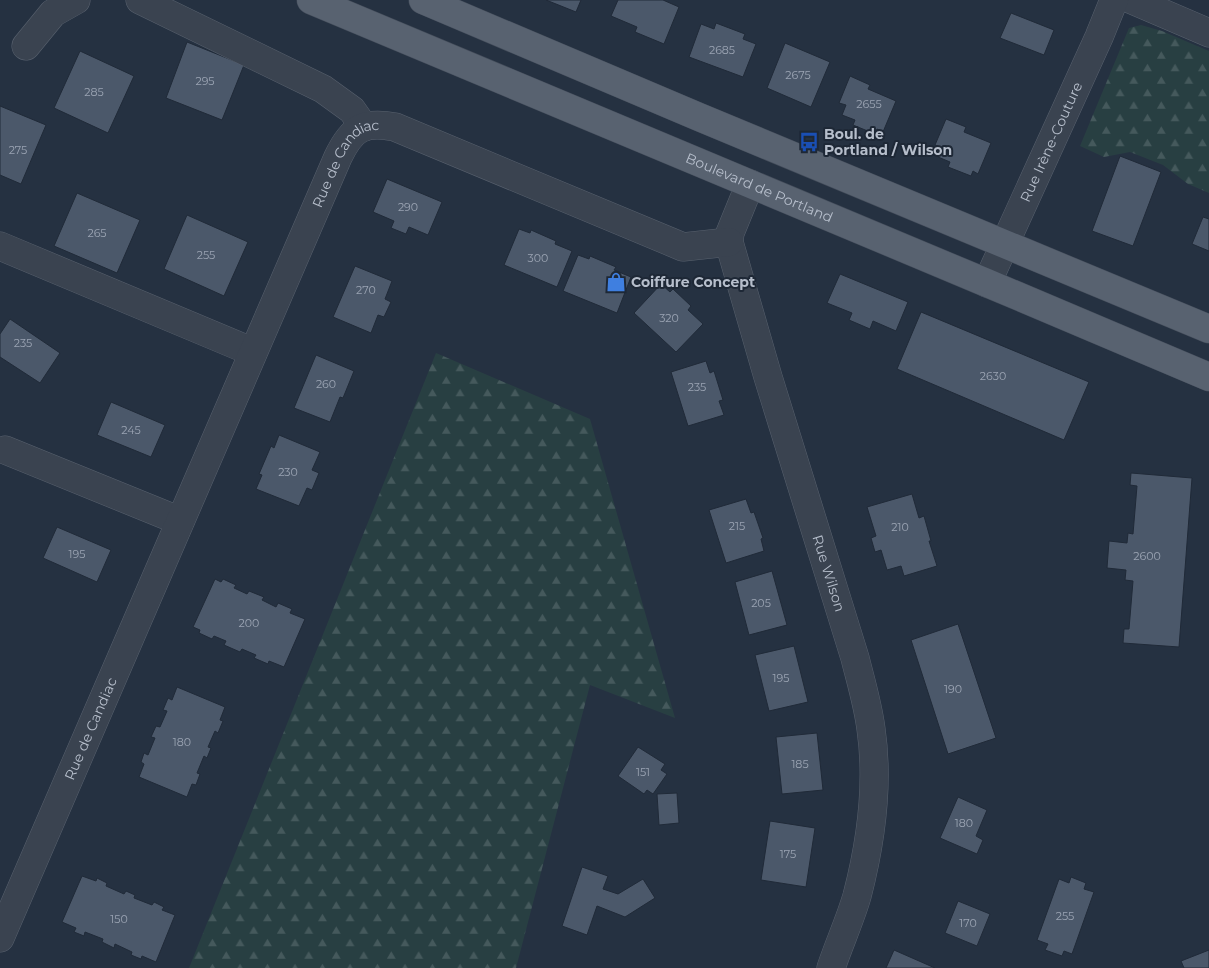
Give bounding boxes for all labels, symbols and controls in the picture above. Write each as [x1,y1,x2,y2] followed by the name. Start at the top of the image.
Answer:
[709,43,735,57] house number: 2685
[785,68,811,82] house number: 2675
[195,74,215,88] house number: 295
[1016,79,1086,205] street label: Rue Irène-Couture
[84,85,104,99] house number: 285
[856,97,882,111] house number: 2655
[308,116,380,210] street label: Rue de Candiac
[824,125,952,159] place label: Boul. de Portland / Wilson
[798,131,820,153] bus stop icon: Boul. de Portland / Wilson
[9,143,27,157] house number: 275
[683,149,836,226] street label: Boulevard de Portland
[398,200,418,214] house number: 290
[87,226,107,240] house number: 265
[197,248,215,262] house number: 255
[528,251,548,265] house number: 300
[605,271,627,293] shop icon: Coiffure Concept
[631,273,755,291] place label: Coiffure Concept
[356,283,376,297] house number: 270
[659,311,679,325] house number: 320
[14,336,32,350] house number: 235
[980,369,1006,383] house number: 2630
[316,377,336,391] house number: 260
[688,380,706,394] house number: 235
[121,423,141,437] house number: 245
[278,465,298,479] house number: 230
[729,519,745,533] house number: 215
[891,520,909,534] house number: 210
[808,533,849,614] street label: Rue Wilson
[69,547,85,561] house number: 195
[1133,549,1161,563] house number: 2600
[751,596,771,610] house number: 205
[239,616,259,630] house number: 200
[773,671,789,685] house number: 195
[60,674,121,783] street label: Rue de Candiac
[944,682,962,696] house number: 190
[173,735,191,749] house number: 180
[791,757,809,771] house number: 185
[636,765,650,779] house number: 151
[955,816,973,830] house number: 180
[780,847,796,861] house number: 175
[1056,909,1074,923] house number: 255
[110,912,128,926] house number: 150
[959,916,977,930] house number: 170

